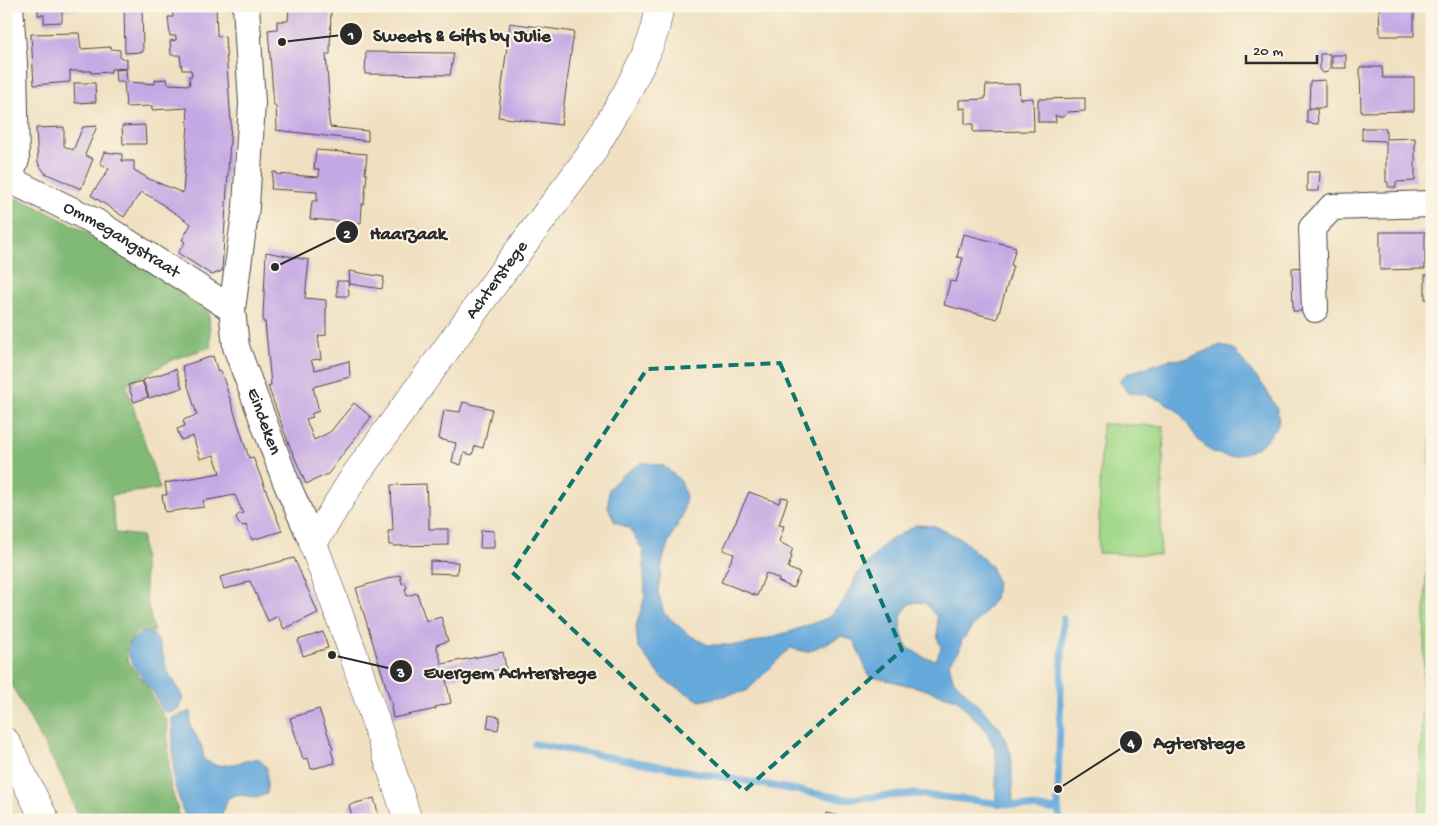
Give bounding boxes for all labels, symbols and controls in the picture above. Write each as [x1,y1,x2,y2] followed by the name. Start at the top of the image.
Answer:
[338,17,561,51] callout: Sweets & Gifts by Julie
[373,26,552,49] text: Sweets & Gifts by Julie
[347,27,354,45] text: 1
[1246,32,1317,64] scale bar
[1253,43,1283,61] text: 20 m
[60,197,185,284] street label: Ommegangstraat
[335,215,457,249] callout: Haarzaak
[370,224,449,247] text: Haarzaak
[343,226,351,244] text: 2
[461,236,533,323] street label: Achterstege
[242,385,286,458] street label: Eindeken
[389,654,606,688] callout: Evergem Achterstege
[424,663,598,686] text: Evergem Achterstege
[396,665,405,683] text: 3
[1119,725,1255,759] callout: Agterstege
[1152,733,1246,756] text: Agterstege
[1126,735,1135,753] text: 4

